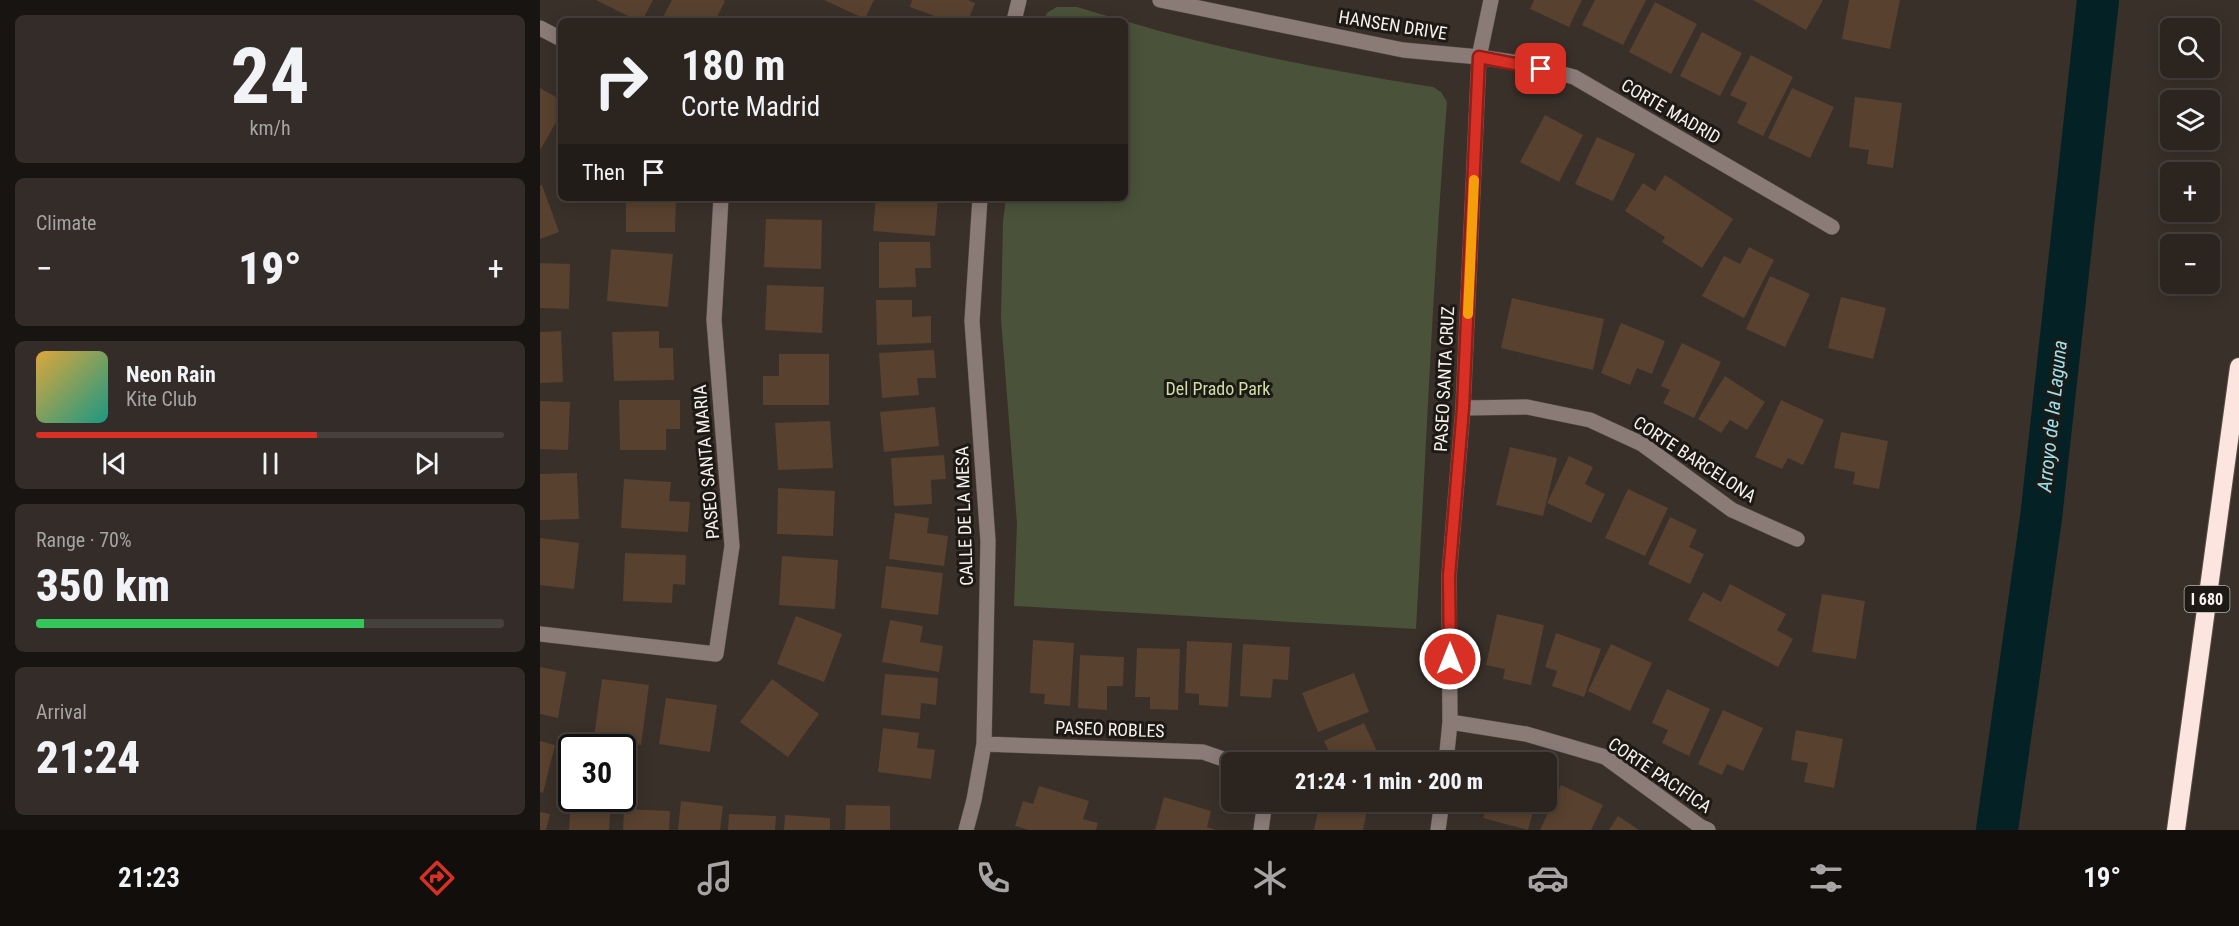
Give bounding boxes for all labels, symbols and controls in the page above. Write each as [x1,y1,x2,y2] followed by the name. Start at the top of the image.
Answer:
[1337,6,1449,44] street label: HANSEN DRIVE
[2160,18,2220,294] map controls
[2160,18,2220,78] button: search
[231,31,309,122] text: 24
[681,41,786,90] text: 180 m
[582,42,660,120] icon: right
[1515,43,1566,94] pin
[1524,52,1557,85] icon: arrive
[1618,74,1724,148] street label: CORTE MADRID
[2160,90,2220,150] button: layers
[681,91,820,123] text: Corte Madrid
[249,116,291,140] text: km/h
[637,156,670,189] icon: arrive
[582,160,625,185] text: Then
[2160,162,2220,222] button: +
[36,211,96,235] text: Climate
[2160,234,2220,294] button: −
[238,242,302,295] text: 19°
[36,249,53,288] text: −
[488,249,504,288] text: +
[1430,306,1458,452] street label: PASEO SANTA CRUZ
[2032,339,2072,494] water label: Arroyo de la Laguna
[126,362,216,387] text: Neon Rain
[1166,378,1270,399] park label: Del Prado Park
[689,383,723,540] street label: PASEO SANTA MARIA
[126,387,197,411] text: Kite Club
[1630,412,1761,507] street label: CORTE BARCELONA
[951,445,977,586] street label: CALLE DE LA MESA
[98,447,131,480] icon: previous
[254,447,287,480] icon: pause
[410,447,443,480] icon: next
[36,528,132,552] text: Range · 70%
[36,559,170,612] text: 350 km
[2184,586,2230,612] road number: I 680
[1418,627,1482,691] position arrow
[36,700,87,724] text: Arrival
[1055,717,1165,741] street label: PASEO ROBLES
[36,731,140,784] text: 21:24
[1604,733,1716,818] street label: CORTE PACIFICA
[558,734,636,812] speed limit sign: 30
[1295,769,1483,794] text: 21:24 · 1 min · 200 m
[416,857,458,899] icon: directions
[694,857,736,899] icon: music
[972,857,1014,899] icon: phone
[1249,857,1291,899] icon: climate
[1527,857,1569,899] icon: car
[1805,857,1847,899] icon: filters
[118,862,180,894] text: 21:23
[2083,862,2121,894] text: 19°

